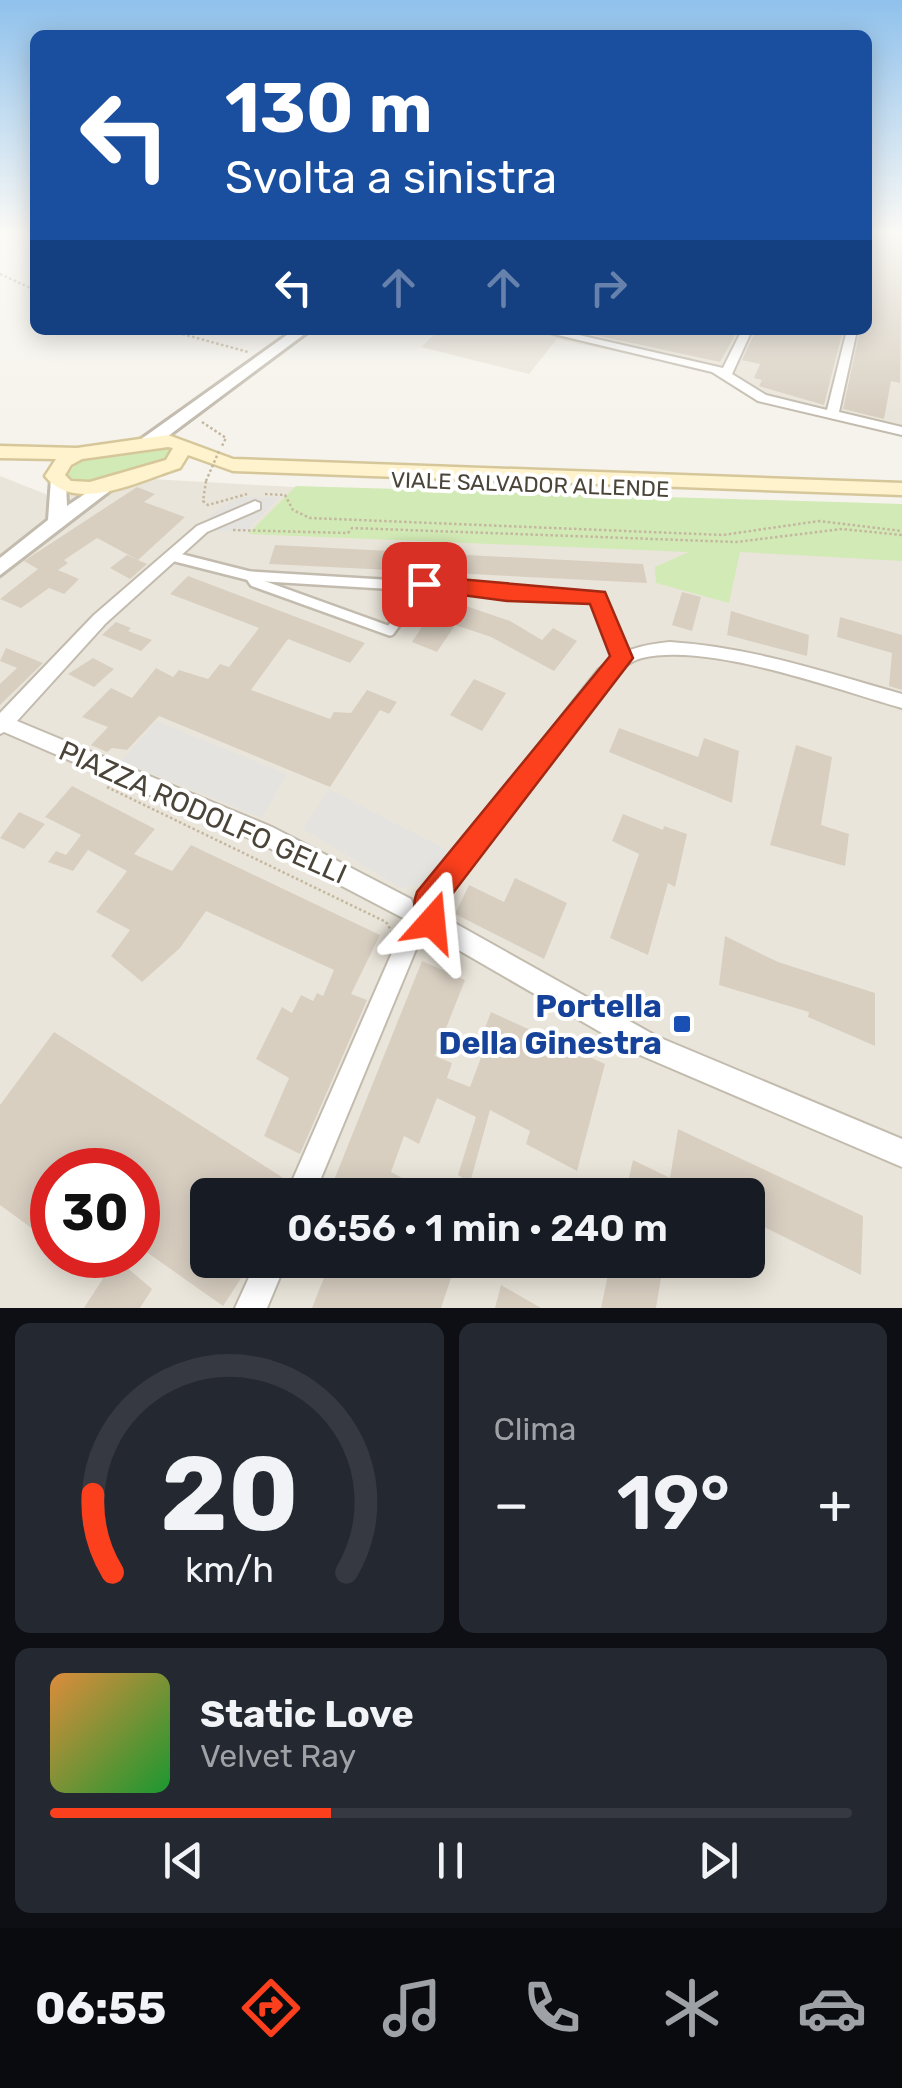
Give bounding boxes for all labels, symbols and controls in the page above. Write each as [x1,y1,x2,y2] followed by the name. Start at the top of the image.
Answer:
[225,67,433,150] text: 130 m
[60,70,190,200] icon: left
[225,151,557,204] text: Svolta a sinistra
[266,260,321,315] icon: left
[371,260,426,315] icon: ahead
[476,260,531,315] icon: ahead
[581,260,636,315] icon: right
[390,466,670,503] street label: VIALE SALVADOR ALLENDE
[382,542,467,627] pin
[397,557,452,612] icon: arrive
[54,734,352,891] street label: PIAZZA RODOLFO GELLI
[380,870,484,974] position arrow
[439,987,662,1062] place label: Portella Della Ginestra
[671,1013,693,1035] marker: Portella Della Ginestra
[30,1148,160,1278] speed limit sign: 30
[287,1205,668,1251] text: 06:56 · 1 min · 240 m
[494,1410,576,1448] text: Clima
[160,1433,298,1556] text: 20
[617,1459,730,1548] text: 19°
[494,1472,529,1537] text: −
[818,1472,852,1537] text: +
[185,1549,274,1591] text: km/h
[200,1691,414,1737] text: Static Love
[200,1737,356,1775] text: Velvet Ray
[156,1833,211,1888] icon: previous
[423,1833,478,1888] icon: pause
[691,1833,746,1888] icon: next
[236,1973,306,2043] icon: directions
[377,1973,447,2043] icon: music
[517,1973,587,2043] icon: phone
[657,1973,727,2043] icon: climate
[797,1973,867,2043] icon: car
[35,1982,166,2035] text: 06:55

